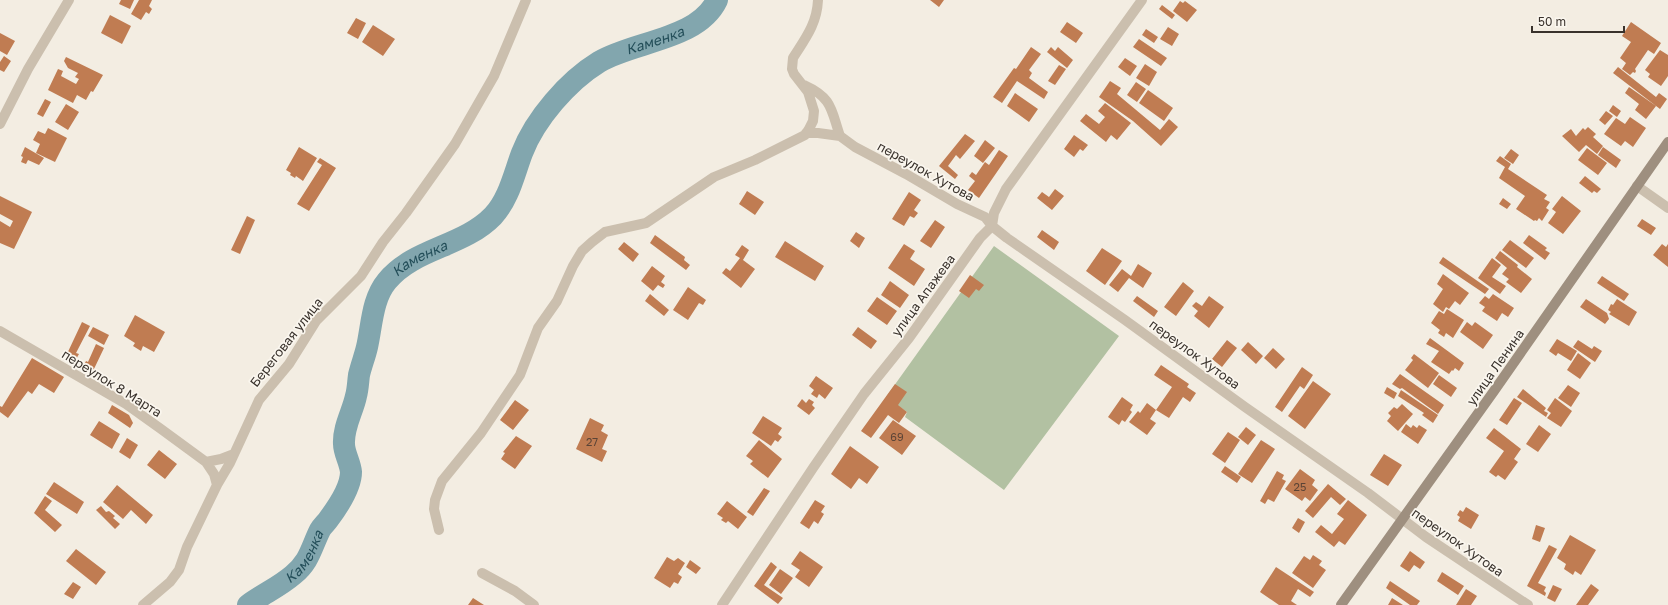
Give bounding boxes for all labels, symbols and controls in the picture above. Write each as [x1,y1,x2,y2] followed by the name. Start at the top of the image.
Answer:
[1532,8,1624,34] scale bar
[1538,14,1566,29] text: 50 m
[624,22,687,58] water label: Каменка
[875,138,977,204] street label: переулок Хутова
[388,236,450,280] water label: Каменка
[888,251,958,339] street label: улица Апажева
[246,294,326,390] street label: Береговая улица
[1147,316,1243,392] street label: переулок Хутова
[1463,326,1527,408] street label: улица Ленина
[59,346,165,420] street label: переулок 8 Марта
[890,430,904,443] house number: 69
[586,435,598,448] house number: 27
[1294,480,1306,493] house number: 25
[1409,504,1507,580] street label: переулок Хутова
[281,527,327,586] water label: Каменка

